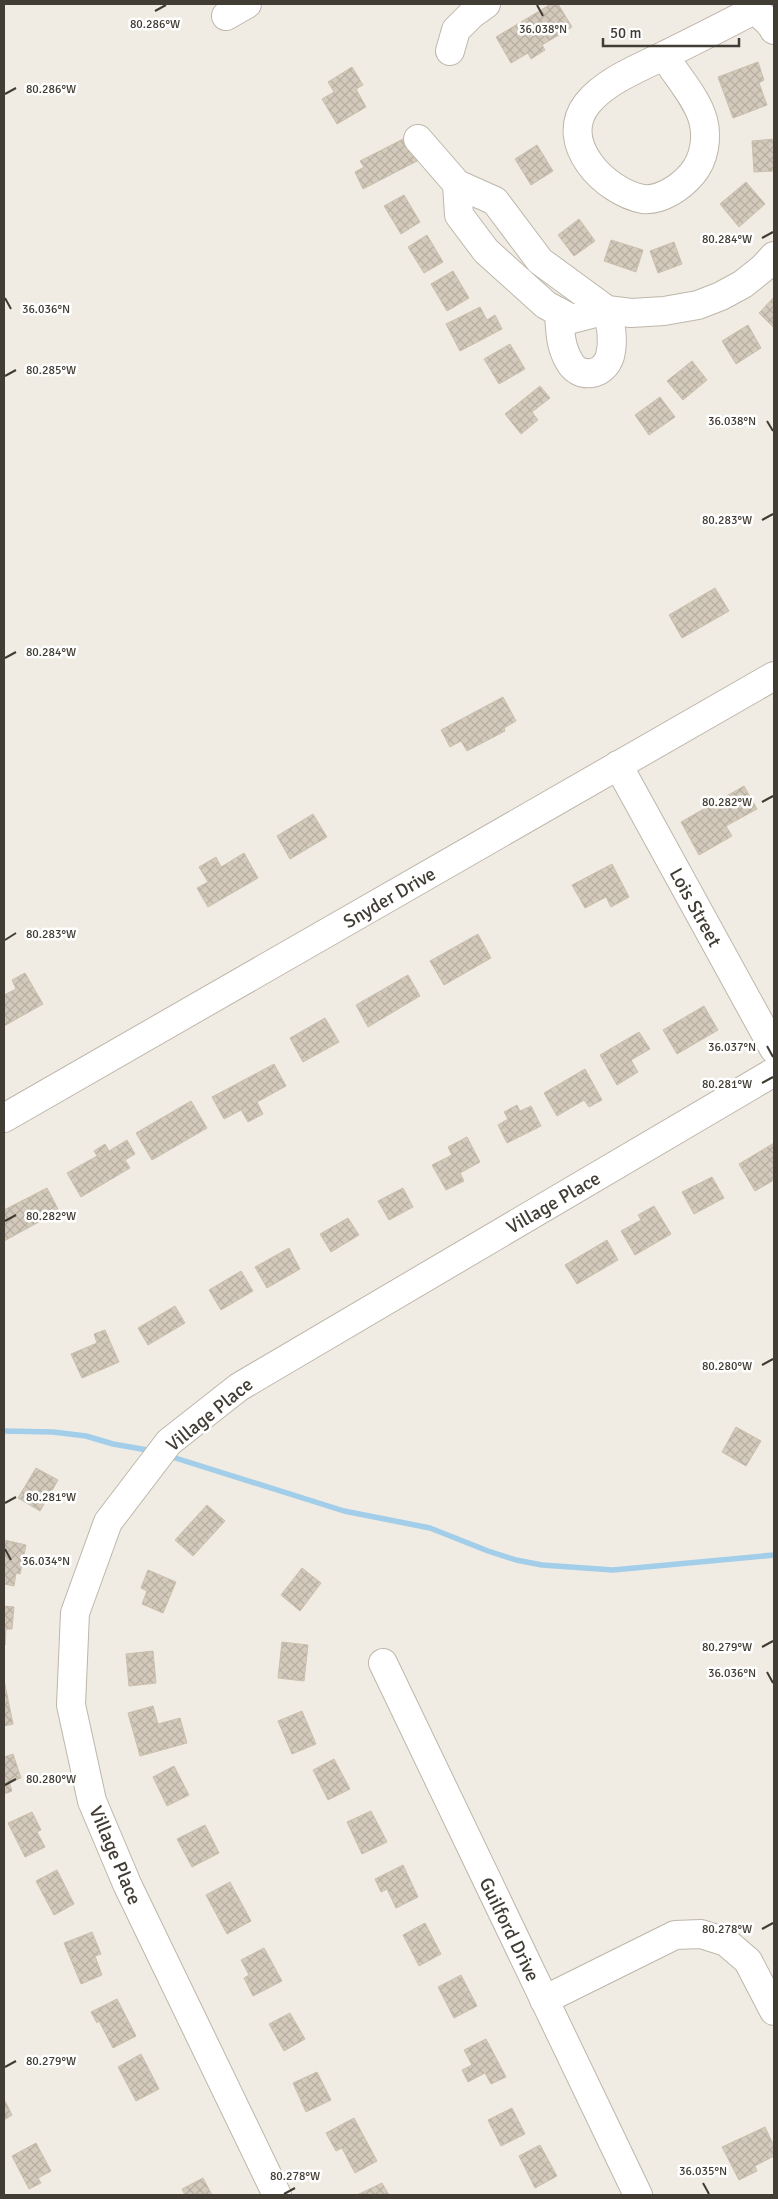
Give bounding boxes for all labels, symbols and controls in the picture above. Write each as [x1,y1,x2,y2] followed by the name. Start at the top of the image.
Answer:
[603,15,739,47] scale bar
[130,17,180,32] text: 80.286°W
[519,22,567,37] text: 36.038°N
[610,24,641,42] text: 50 m
[26,82,76,97] text: 80.286°W
[702,232,752,247] text: 80.284°W
[22,302,70,317] text: 36.036°N
[26,363,76,378] text: 80.285°W
[708,414,756,429] text: 36.038°N
[702,513,752,528] text: 80.283°W
[26,645,76,660] text: 80.284°W
[702,795,752,810] text: 80.282°W
[339,862,440,934] street label: Snyder Drive
[664,864,727,951] street label: Lois Street
[26,927,76,942] text: 80.283°W
[708,1040,756,1055] text: 36.037°N
[702,1077,752,1092] text: 80.281°W
[502,1166,605,1239] street label: Village Place
[26,1209,76,1224] text: 80.282°W
[702,1359,752,1374] text: 80.280°W
[161,1373,258,1457] street label: Village Place
[26,1490,76,1505] text: 80.281°W
[22,1554,70,1569] text: 36.034°N
[702,1640,752,1655] text: 80.279°W
[708,1666,756,1681] text: 36.036°N
[26,1772,76,1787] text: 80.280°W
[84,1803,147,1908] street label: Village Place
[474,1873,545,1985] street label: Guilford Drive
[702,1922,752,1937] text: 80.278°W
[26,2054,76,2069] text: 80.279°W
[679,2164,727,2179] text: 36.035°N
[270,2169,320,2184] text: 80.278°W

